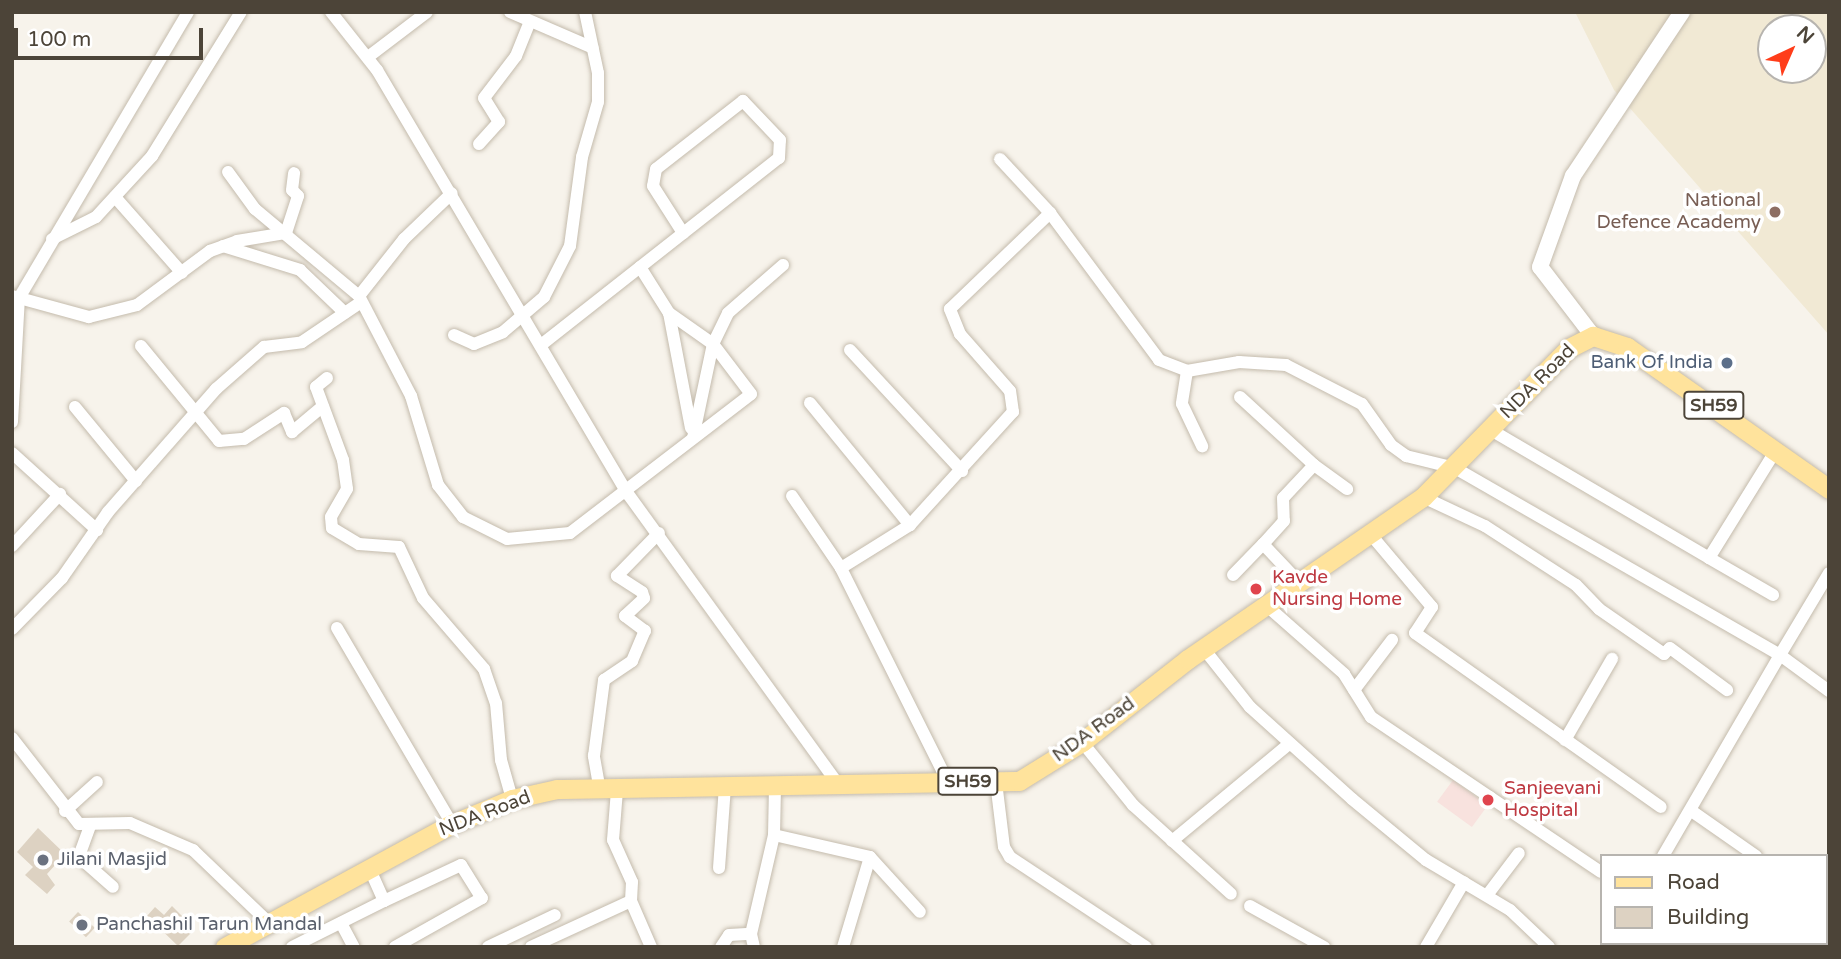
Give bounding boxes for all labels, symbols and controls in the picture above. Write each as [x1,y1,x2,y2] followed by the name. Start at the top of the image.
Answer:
[18,14,206,58] scale bar
[1757,14,1827,84] north arrow
[1792,22,1818,49] text: N
[27,27,91,52] text: 100 m
[1597,190,1761,234] place label: National Defence Academy
[1767,204,1783,220] marker: National Defence Academy
[1496,340,1580,424] street label: NDA Road
[1590,352,1713,374] place label: Bank Of India
[1719,355,1735,371] marker: Bank Of India
[1682,390,1746,419] road number: SH59
[1272,567,1402,611] place label: Kavde Nursing Home
[1246,579,1266,599] marker: Kavde Nursing Home
[1048,693,1140,767] street label: NDA Road
[936,766,1000,796] road number: SH59
[1504,778,1601,822] place label: Sanjeevani Hospital
[436,786,534,842] street label: NDA Road
[1478,790,1498,810] marker: Sanjeevani Hospital
[57,849,167,871] place label: Jilani Masjid
[35,852,51,868] marker: Jilani Masjid
[1600,854,1827,945] legend
[1667,870,1720,895] text: Road
[1667,905,1749,930] text: Building
[96,914,322,936] place label: Panchashil Tarun Mandal
[74,917,90,933] marker: Panchashil Tarun Mandal

